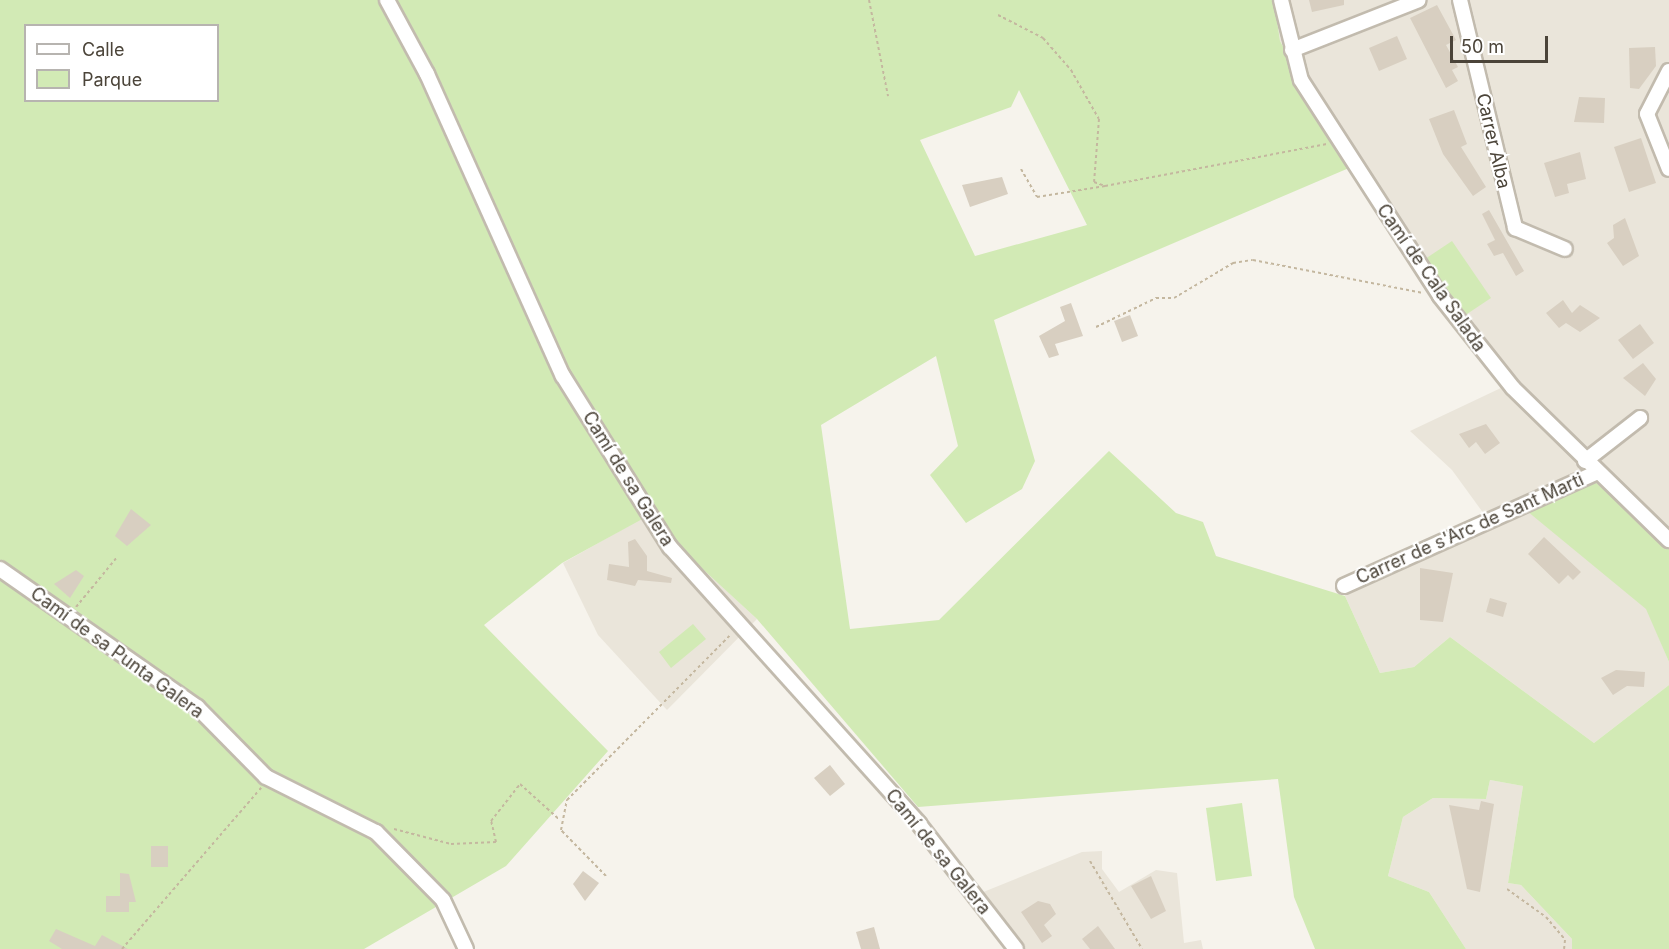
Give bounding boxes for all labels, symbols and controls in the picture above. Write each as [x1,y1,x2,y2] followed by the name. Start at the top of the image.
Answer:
[24,24,219,102] legend
[1453,24,1550,62] scale bar
[1461,36,1504,57] text: 50 m
[82,39,124,60] text: Calle
[82,69,142,90] text: Parque
[1472,91,1514,191] street label: Carrer Alba
[1372,200,1490,356] street label: Camí de Cala Salada
[578,408,678,550] street label: Camí de sa Galera
[1353,469,1587,589] street label: Carrer de s'Arc de Sant Marti
[26,583,208,723] street label: Camí de sa Punta Galera
[881,785,995,919] street label: Camí de sa Galera

